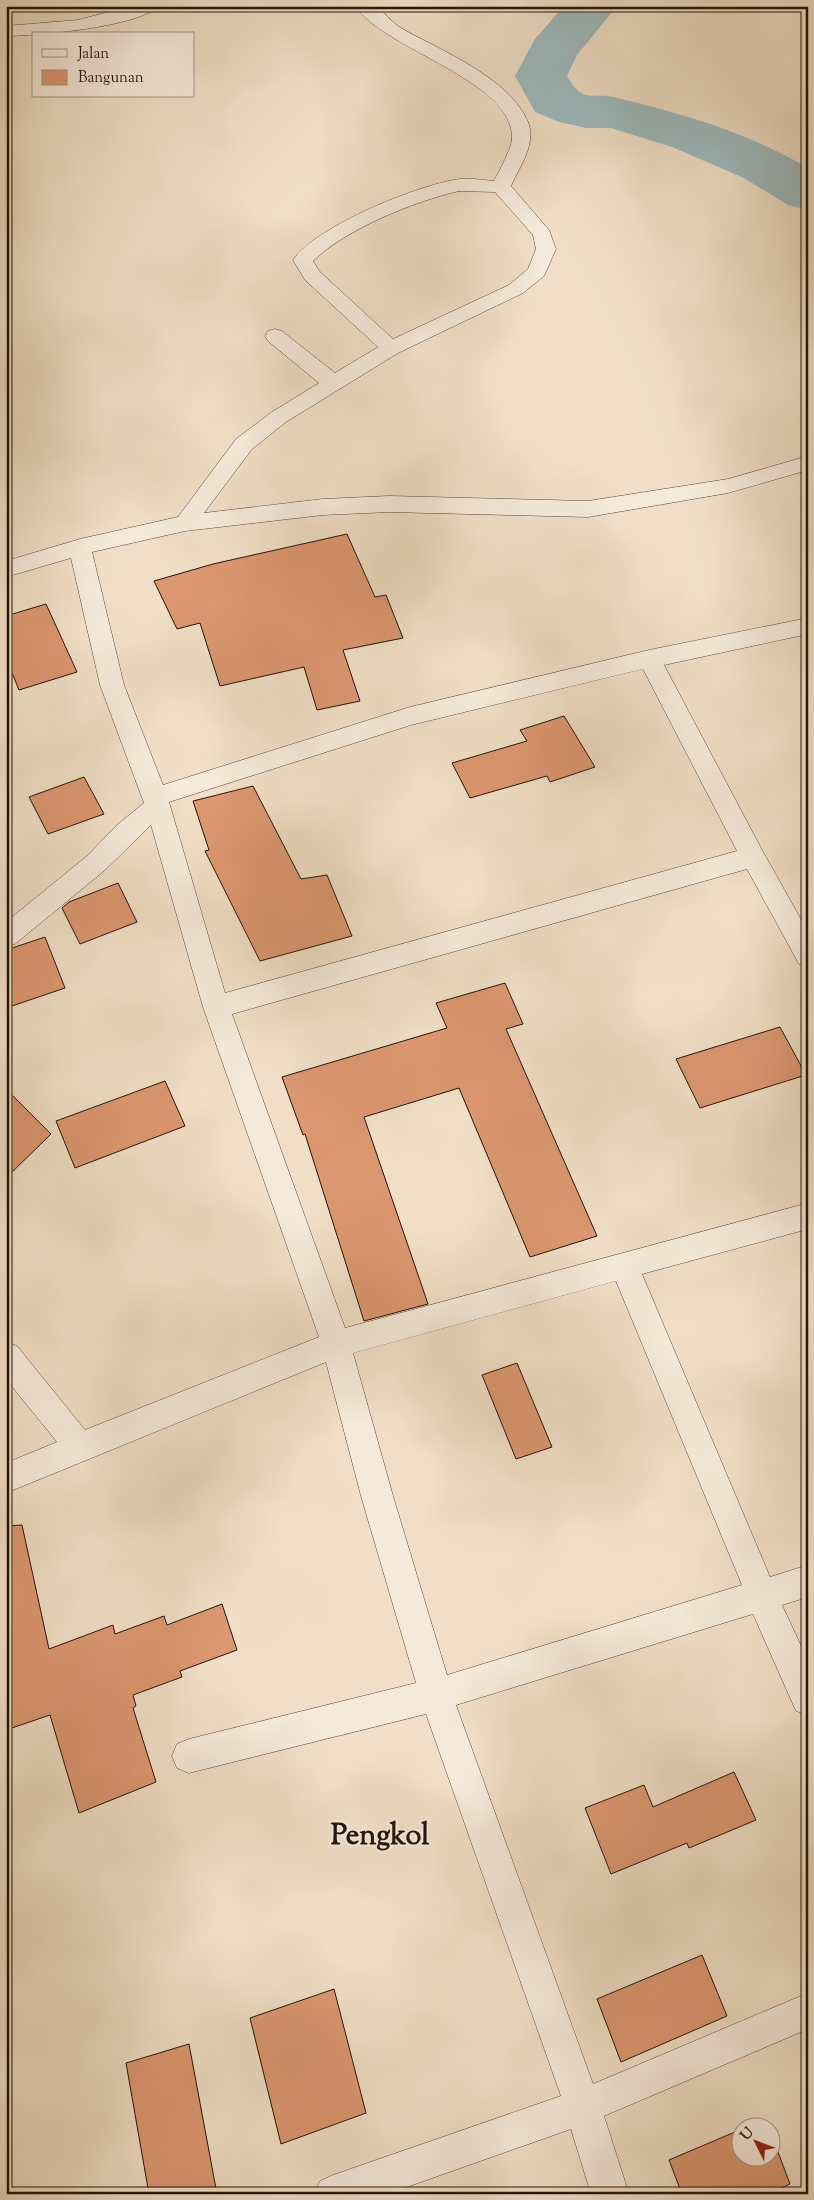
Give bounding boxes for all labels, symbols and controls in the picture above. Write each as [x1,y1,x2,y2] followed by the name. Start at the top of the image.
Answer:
[32,32,195,98] legend
[77,44,109,65] text: Jalan
[78,68,144,89] text: Bangunan
[331,1816,430,1858] district label: Pengkol
[732,2118,782,2168] north arrow
[737,2123,759,2146] text: U

